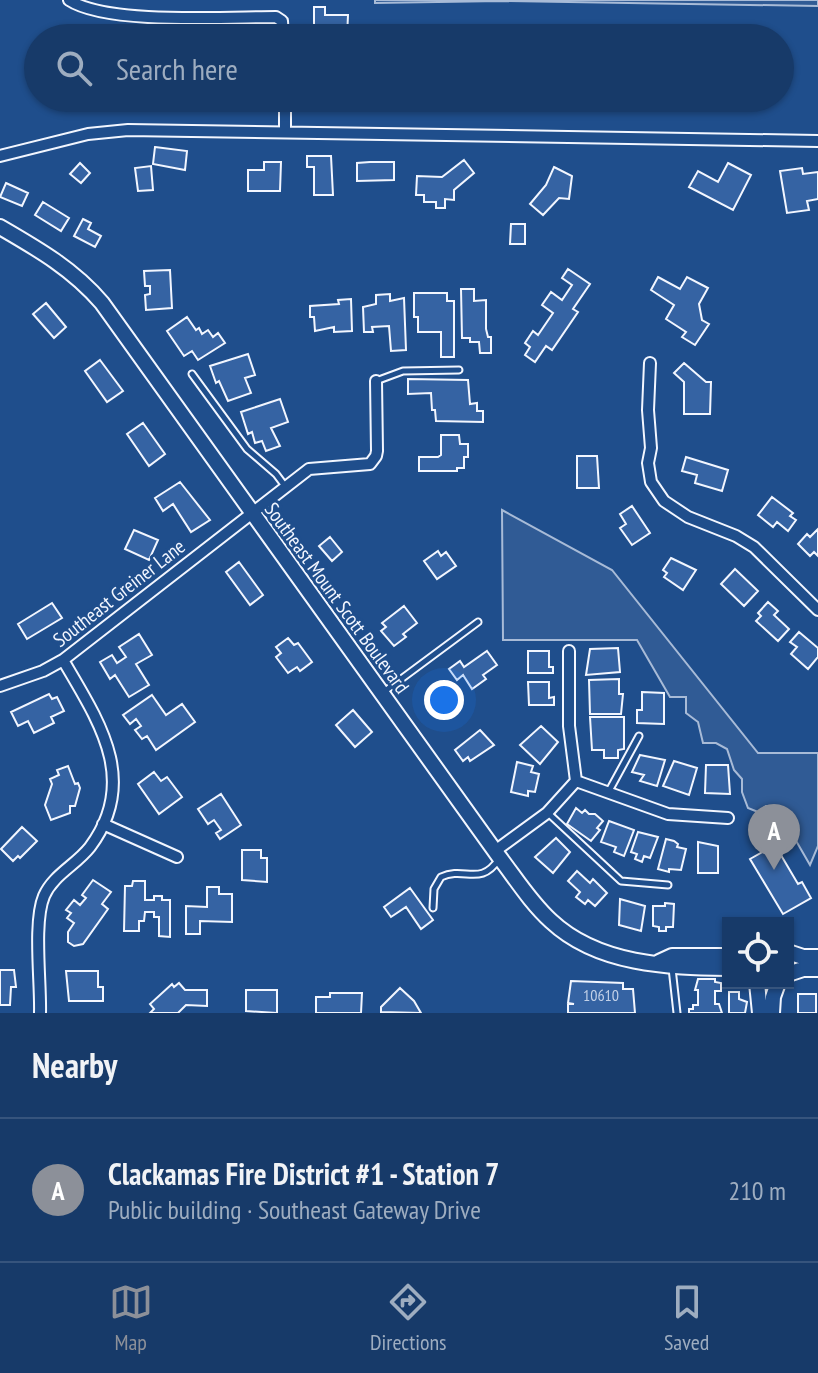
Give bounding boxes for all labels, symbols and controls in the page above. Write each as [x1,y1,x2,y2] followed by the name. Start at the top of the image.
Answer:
[24,24,794,112] search box
[52,46,96,90] icon: search
[116,49,238,88] text: Search here
[259,497,415,699] street label: Southeast Mount Scott Boulevard
[48,533,190,653] street label: Southeast Greiner Lane
[424,680,464,720] your location
[748,804,800,870] pin: A
[722,917,794,989] map controls
[722,917,794,989] button: locate
[583,985,619,1005] house number: 10610
[32,1043,117,1087] text: Nearby
[108,1154,499,1193] text: Clackamas Fire District #1 - Station 7
[51,1174,65,1207] text: A
[728,1174,786,1207] text: 210 m
[108,1193,481,1226] text: Public building · Southeast Gateway Drive
[109,1280,153,1356] tab: Map
[370,1280,447,1356] tab: Directions
[664,1280,709,1356] tab: Saved

